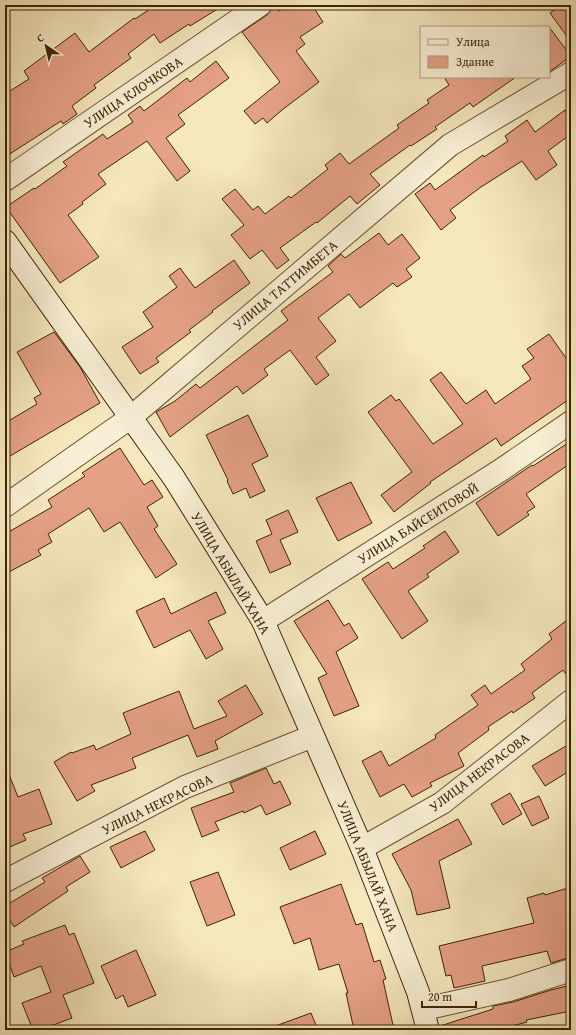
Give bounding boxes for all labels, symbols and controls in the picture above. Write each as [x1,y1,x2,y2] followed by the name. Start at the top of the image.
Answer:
[26,26,66,66] north arrow
[420,26,550,78] legend
[33,29,47,46] text: С
[456,33,490,50] text: Улица
[80,51,187,133] street label: УЛИЦА КЛОЧКОВА
[456,53,495,70] text: Здание
[228,235,342,335] street label: УЛИЦА ТАТТИМБЕТА
[353,478,483,568] street label: УЛИЦА БАЙСЕИТОВОЙ
[186,508,276,638] street label: УЛИЦА АБЫЛАЙ ХАНА
[425,727,534,816] street label: УЛИЦА НЕКРАСОВА
[98,768,216,840] street label: УЛИЦА НЕКРАСОВА
[333,798,404,935] street label: УЛИЦА АБЫЛАЙ ХАНА
[422,983,476,1009] scale bar
[428,988,452,1005] text: 20 m

